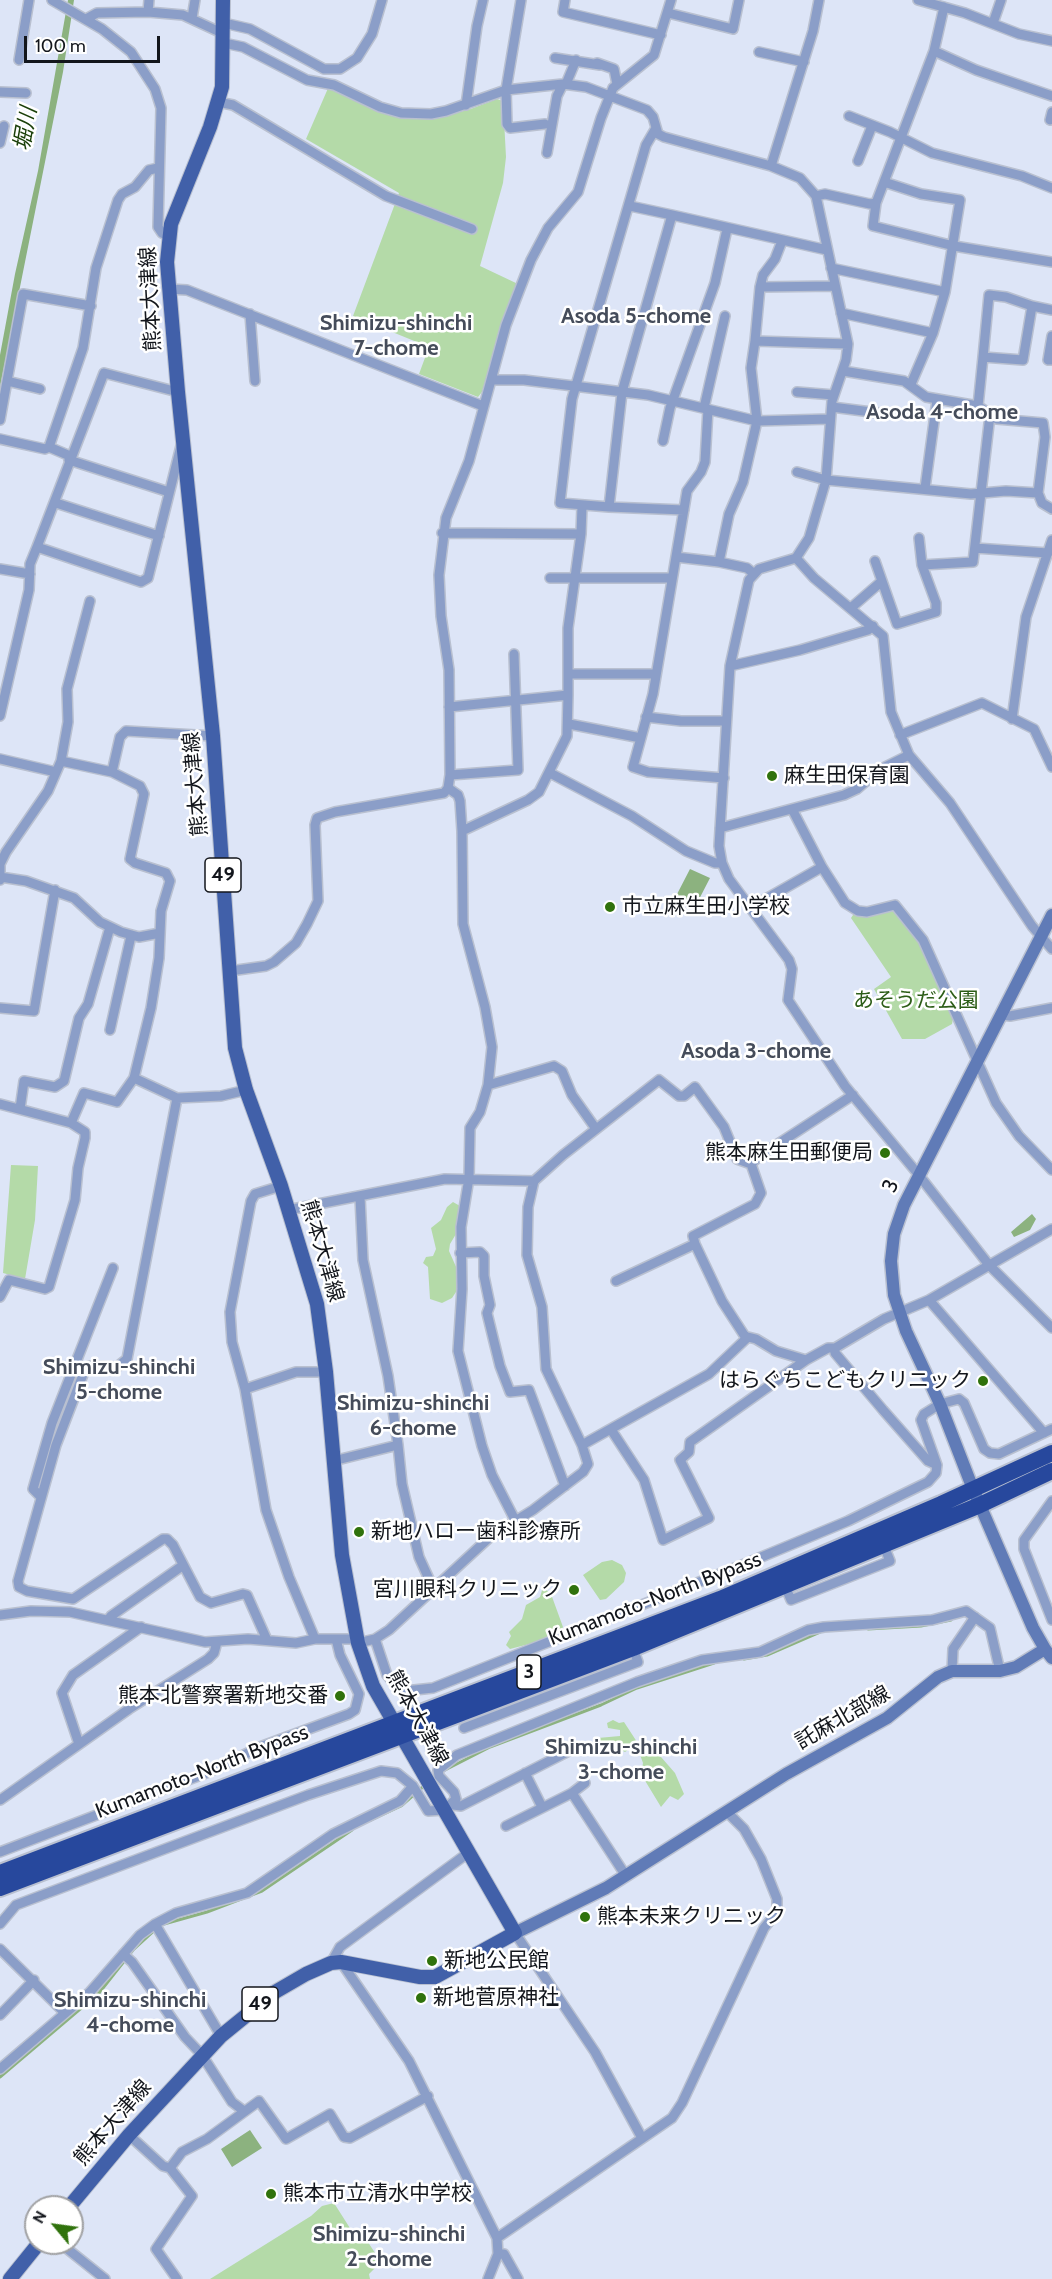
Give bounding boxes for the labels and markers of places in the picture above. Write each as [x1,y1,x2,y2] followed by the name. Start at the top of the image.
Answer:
[784,763,910,789] place label: 麻生田保育園
[765,769,779,783] marker: 麻生田保育園
[622,894,790,920] place label: 市立麻生田小学校
[603,900,617,914] marker: 市立麻生田小学校
[705,1140,873,1166] place label: 熊本麻生田郵便局
[878,1146,892,1160] marker: 熊本麻生田郵便局
[719,1368,971,1394] place label: はらぐちこどもクリニック
[976,1374,990,1388] marker: はらぐちこどもクリニック
[371,1519,581,1545] place label: 新地ハロー歯科診療所
[352,1525,366,1539] marker: 新地ハロー歯科診療所
[373,1577,562,1603] place label: 宮川眼科クリニック
[567,1583,581,1597] marker: 宮川眼科クリニック
[118,1683,328,1709] place label: 熊本北警察署新地交番
[333,1689,347,1703] marker: 熊本北警察署新地交番
[597,1904,786,1930] place label: 熊本未来クリニック
[578,1910,592,1924] marker: 熊本未来クリニック
[444,1948,549,1974] place label: 新地公民館
[425,1954,439,1968] marker: 新地公民館
[433,1985,559,2011] place label: 新地菅原神社
[414,1991,428,2005] marker: 新地菅原神社
[283,2181,472,2207] place label: 熊本市立清水中学校
[264,2187,278,2201] marker: 熊本市立清水中学校

